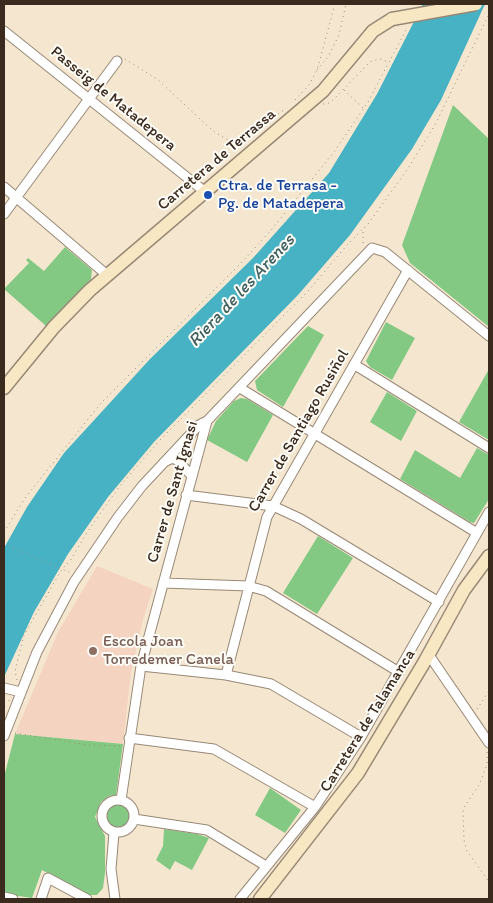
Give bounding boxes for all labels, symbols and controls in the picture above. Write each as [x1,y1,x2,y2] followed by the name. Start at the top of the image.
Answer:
[46,42,180,156] street label: Passeig de Matadepera
[154,105,280,215] street label: Carretera de Terrassa
[218,176,344,214] place label: Ctra. de Terrasa - Pg. de Matadepera
[202,189,214,201] marker: Ctra. de Terrasa - Pg. de Matadepera
[184,230,300,352] water label: Riera de les Arenes
[245,346,353,516] street label: Carrer de Santiago Rusiñol
[144,419,202,565] street label: Carrer de Sant Ignasi
[103,632,234,670] place label: Escola Joan Torredemer Canela
[87,645,99,657] marker: Escola Joan Torredemer Canela
[316,646,420,796] street label: Carretera de Talamanca

